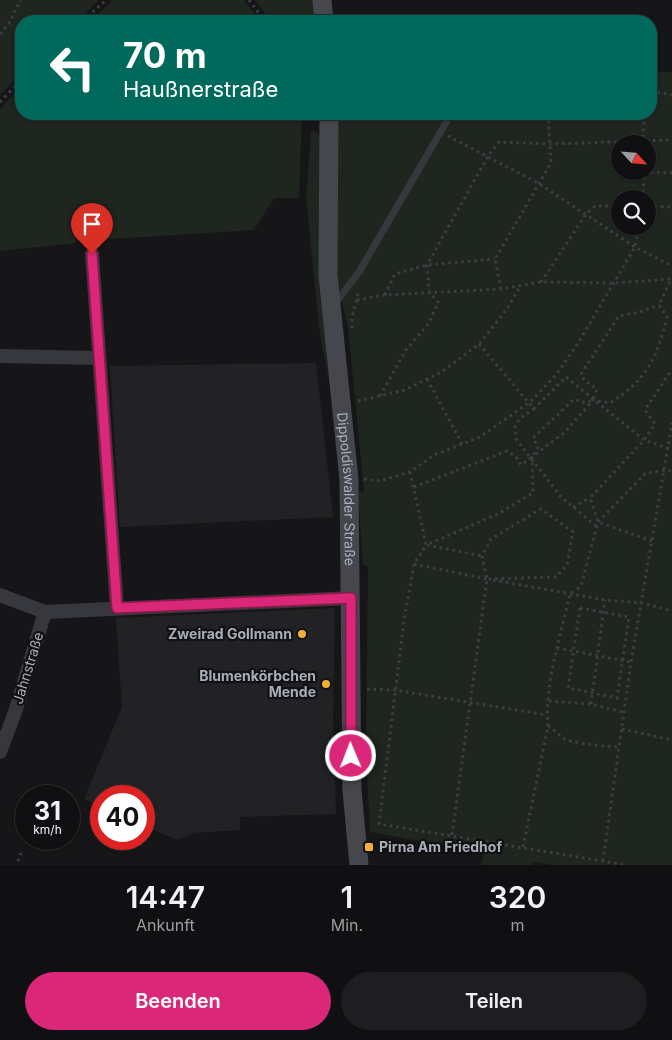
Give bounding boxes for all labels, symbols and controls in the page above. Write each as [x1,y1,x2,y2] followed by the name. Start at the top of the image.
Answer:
[123,34,207,76] text: 70 m
[40,35,105,100] icon: left
[123,76,278,102] text: Haußnerstraße
[611,135,656,180] north arrow
[611,135,656,235] map controls
[611,190,656,235] button: search
[71,203,113,254] pin
[78,210,106,238] icon: arrive
[334,411,359,566] street label: Dippoldiswalder Straße
[168,625,292,642] place label: Zweirad Gollmann
[296,628,308,640] marker: Zweirad Gollmann
[9,630,47,706] street label: Jahnstraße
[199,667,316,700] place label: Blumenkörbchen Mende
[320,678,332,690] marker: Blumenkörbchen Mende
[324,729,376,781] position arrow
[90,785,155,850] speed limit sign: 40
[34,796,61,826] text: 31
[33,822,62,837] text: km/h
[379,838,502,855] place label: Pirna Am Friedhof
[363,841,375,853] marker: Pirna Am Friedhof
[126,879,205,915] text: 14:47
[341,879,353,915] text: 1
[489,879,546,915] text: 320
[136,915,195,935] text: Ankunft
[331,915,363,935] text: Min.
[511,915,525,935] text: m
[25,972,331,1030] button: Beenden
[341,972,647,1030] button: Teilen

